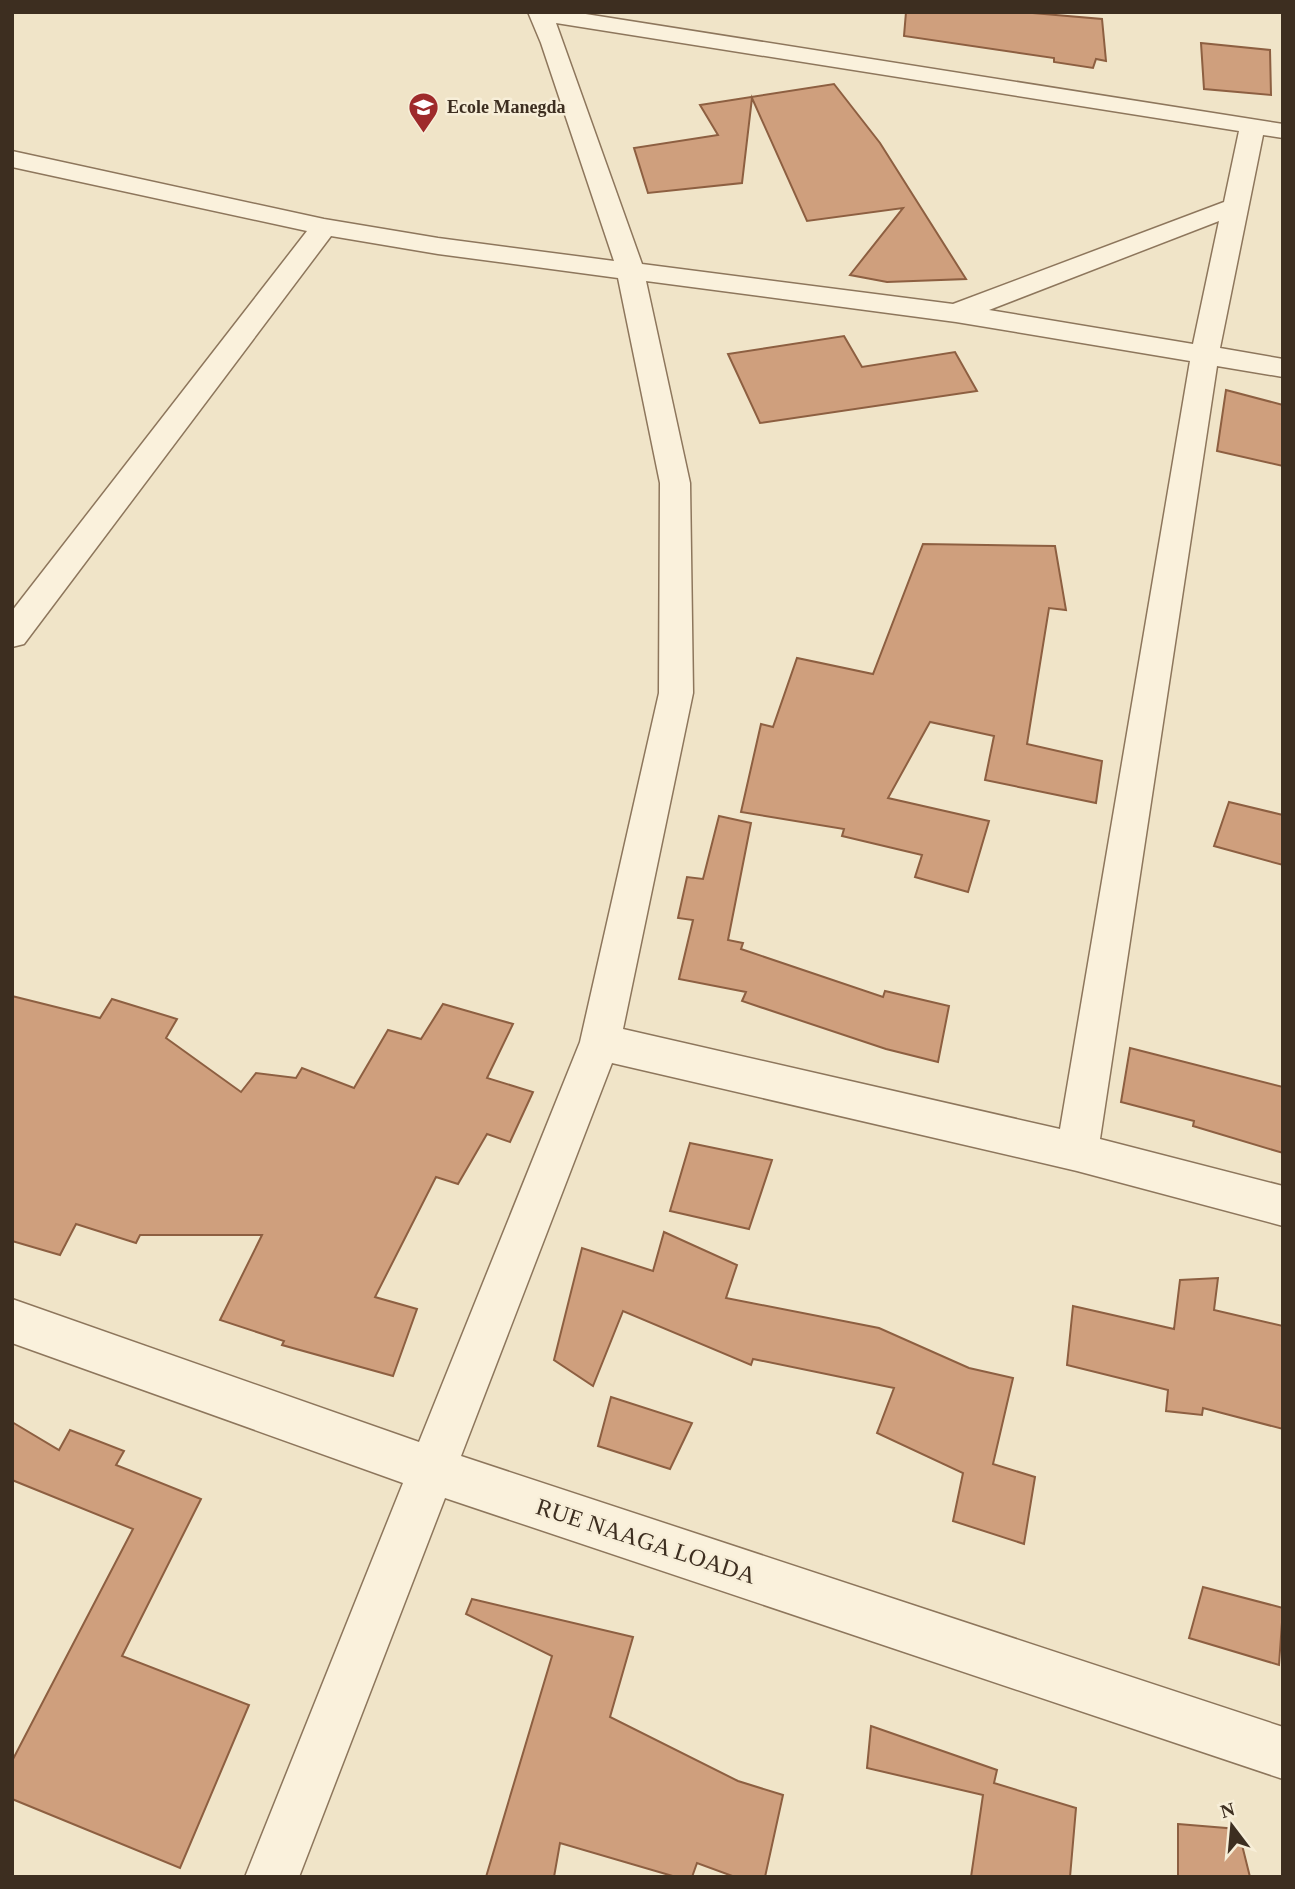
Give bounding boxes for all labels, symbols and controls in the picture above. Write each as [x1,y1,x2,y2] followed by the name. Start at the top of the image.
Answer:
[407,90,441,134] school or university icon: Ecole Manegda
[447,97,566,117] place label: Ecole Manegda
[533,1493,760,1589] street label: RUE NAAGA LOADA
[1197,1791,1267,1861] north arrow
[1218,1798,1237,1822] text: N

